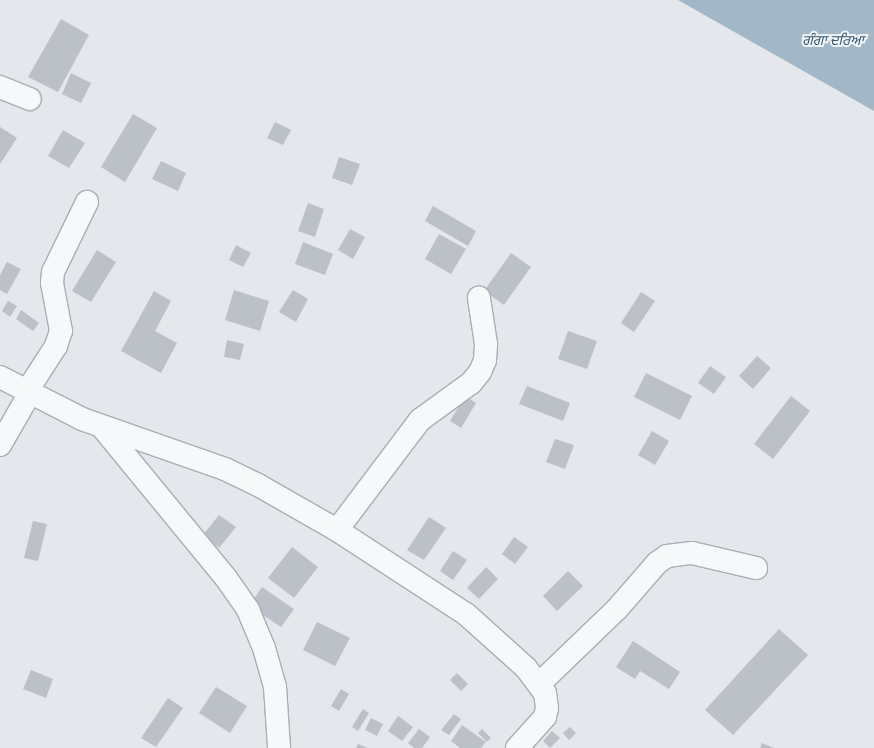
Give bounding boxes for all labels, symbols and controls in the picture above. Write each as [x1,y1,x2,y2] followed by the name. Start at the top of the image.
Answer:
[802,33,864,49] water label: ਗੰਗਾ ਦਰਿਆ

